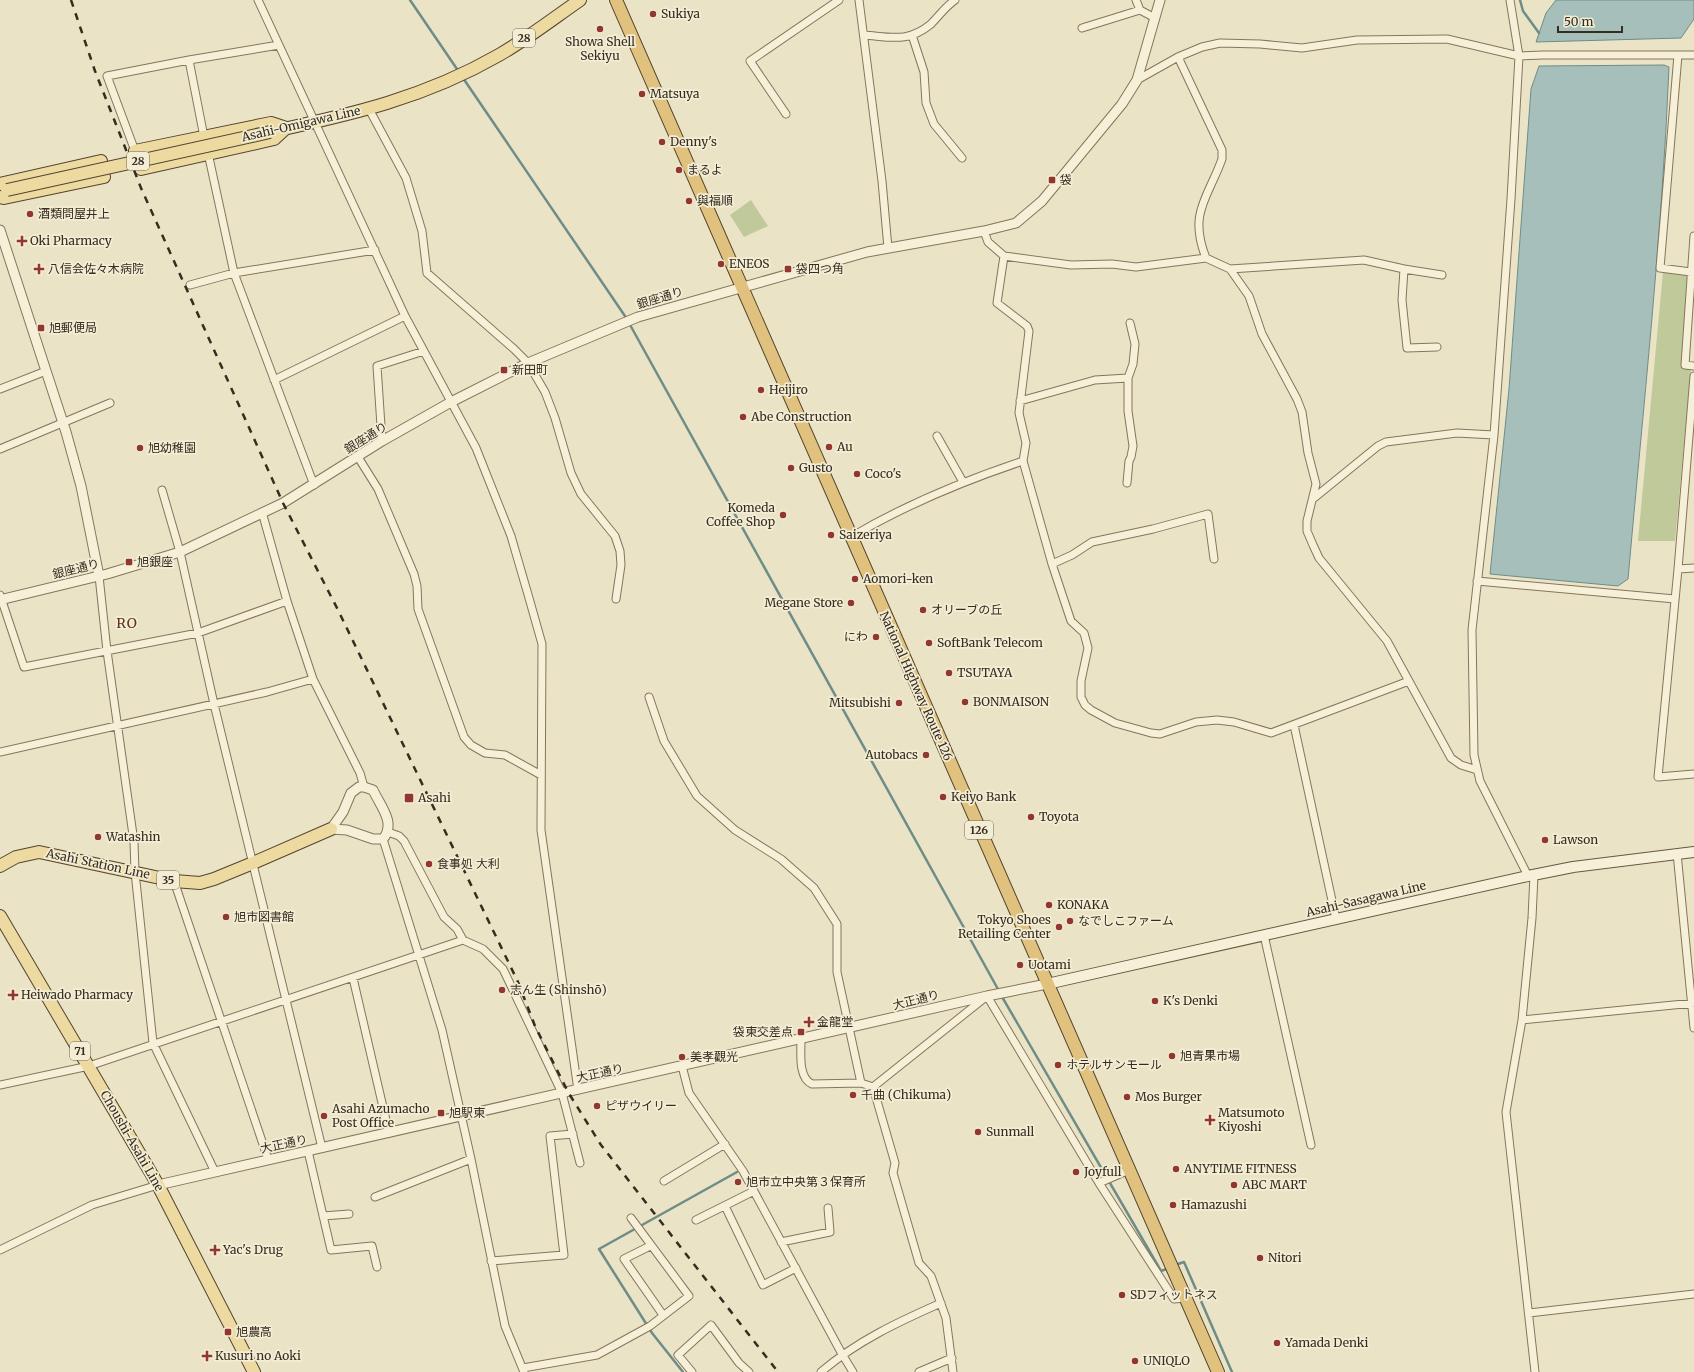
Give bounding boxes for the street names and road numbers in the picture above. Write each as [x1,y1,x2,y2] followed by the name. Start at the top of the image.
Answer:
[513,29,535,47] road number: 28
[239,103,362,145] street label: Asahi-Omigawa Line
[127,152,149,170] road number: 28
[635,283,685,312] street label: 銀座通り
[341,418,390,457] street label: 銀座通り
[51,555,101,582] street label: 銀座通り
[877,609,956,763] street label: National Highway Route 126
[965,821,993,839] road number: 126
[44,845,151,882] street label: Asahi Station Line
[157,871,179,889] road number: 35
[1303,877,1427,920] street label: Asahi-Sasagawa Line
[891,986,941,1013] street label: 大正通り
[70,1042,90,1060] road number: 71
[575,1060,625,1085] street label: 大正通り
[97,1088,167,1194] street label: Choushi-Asahi Line
[259,1131,309,1156] street label: 大正通り

